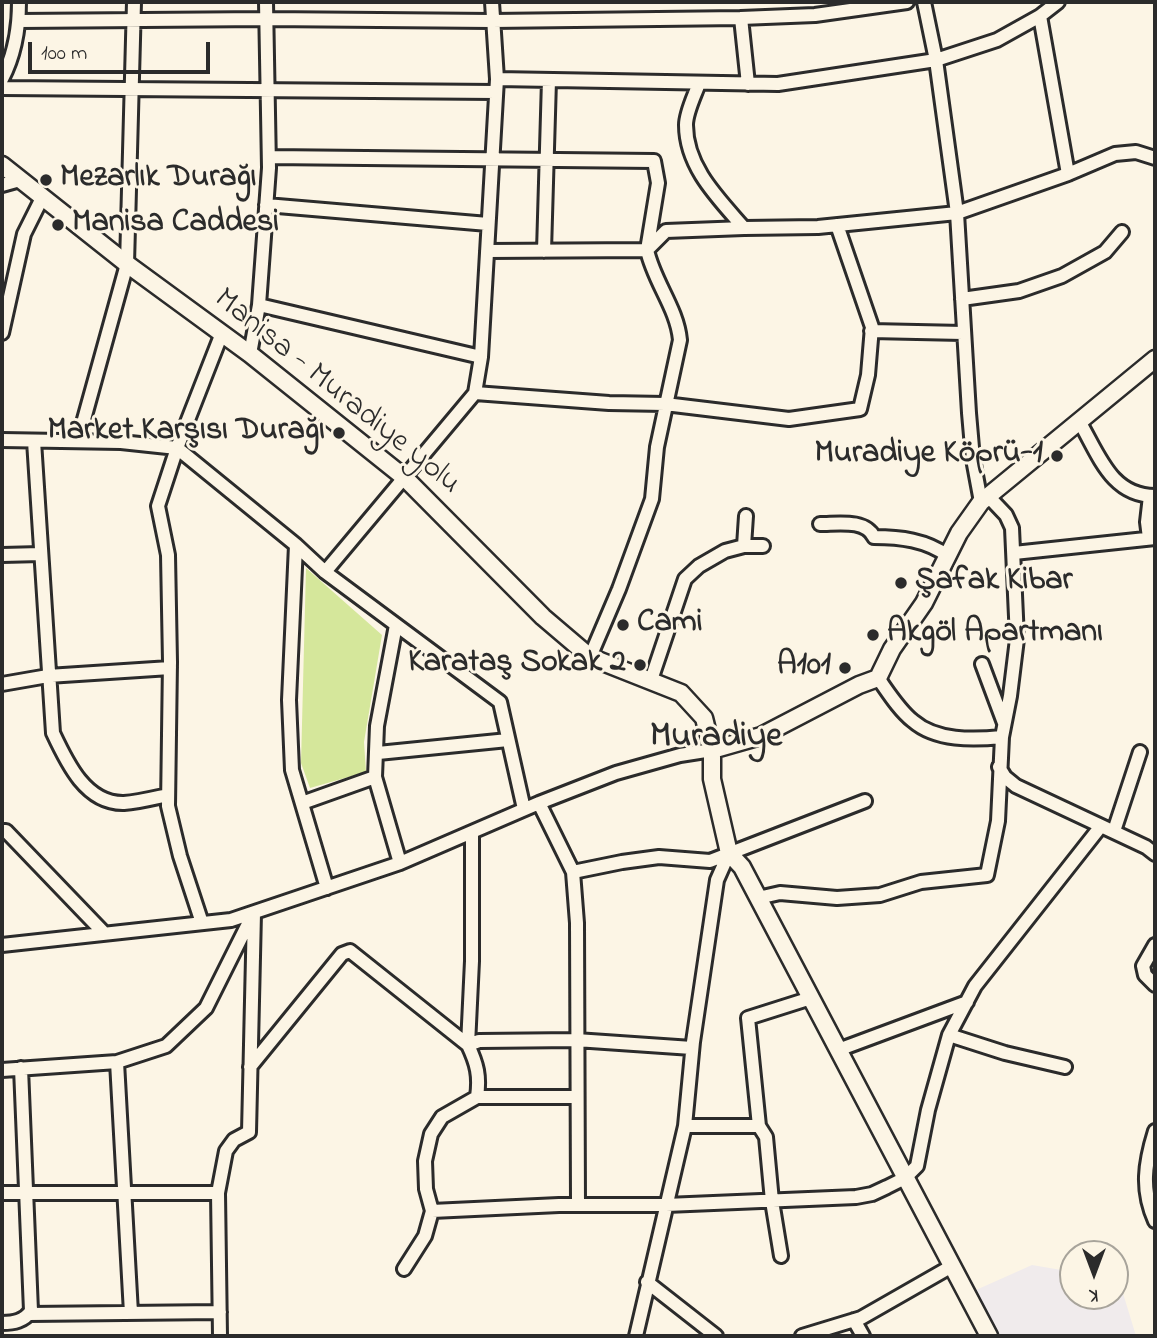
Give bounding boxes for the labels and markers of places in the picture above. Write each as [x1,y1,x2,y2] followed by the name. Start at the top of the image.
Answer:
[60,161,257,199] place label: Mezarlık Durağı
[38,172,54,188] marker: Mezarlık Durağı
[72,206,279,244] place label: Manisa Caddesi
[50,217,66,233] marker: Manisa Caddesi
[47,414,325,452] place label: Market Karşısı Durağı
[331,425,347,441] marker: Market Karşısı Durağı
[814,437,1043,475] place label: Muradiye Köprü-1
[1049,448,1065,464] marker: Muradiye Köprü-1
[915,564,1072,602] place label: Şafak Kibar
[893,575,909,591] marker: Şafak Kibar
[637,606,702,644] place label: Cami
[887,616,1103,654] place label: Akgöl Apartmanı
[615,617,631,633] marker: Cami
[865,627,881,643] marker: Akgöl Apartmanı
[408,646,626,684] place label: Karataş Sokak 2
[777,649,831,687] place label: A101
[632,657,648,673] marker: Karataş Sokak 2
[837,660,853,676] marker: A101

